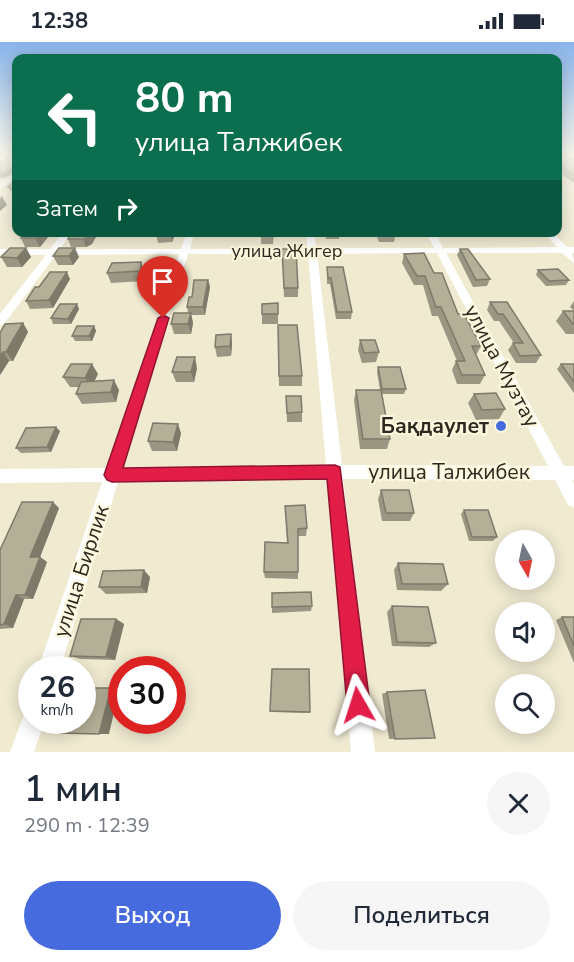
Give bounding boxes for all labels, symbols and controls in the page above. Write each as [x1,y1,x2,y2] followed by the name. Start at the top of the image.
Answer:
[30,6,88,36] text: 12:38
[135,70,234,127] text: 80 m
[36,78,114,156] icon: left
[135,124,343,161] text: улица Талжибек
[110,192,143,225] icon: right
[36,194,98,224] text: Затем
[231,239,343,263] street label: улица Жигер
[137,256,188,318] pin
[146,265,179,298] icon: arrive
[458,300,546,432] street label: улица Музтау
[381,412,489,440] place label: Бақдаулет
[494,419,508,433] marker: Бақдаулет
[368,458,531,486] street label: улица Талжибек
[46,500,116,641] street label: улица Бирлик
[495,530,555,590] north arrow
[495,530,555,734] map controls
[495,602,555,662] button: sound
[108,656,186,734] speed limit sign: 30
[39,667,75,708] text: 26
[326,673,390,737] position arrow
[495,674,555,734] button: search
[40,700,74,720] text: km/h
[24,765,122,814] text: 1 мин
[487,772,550,835] button: close
[24,812,150,839] text: 290 m · 12:39
[24,881,281,950] button: Выход
[293,881,550,950] button: Поделиться

